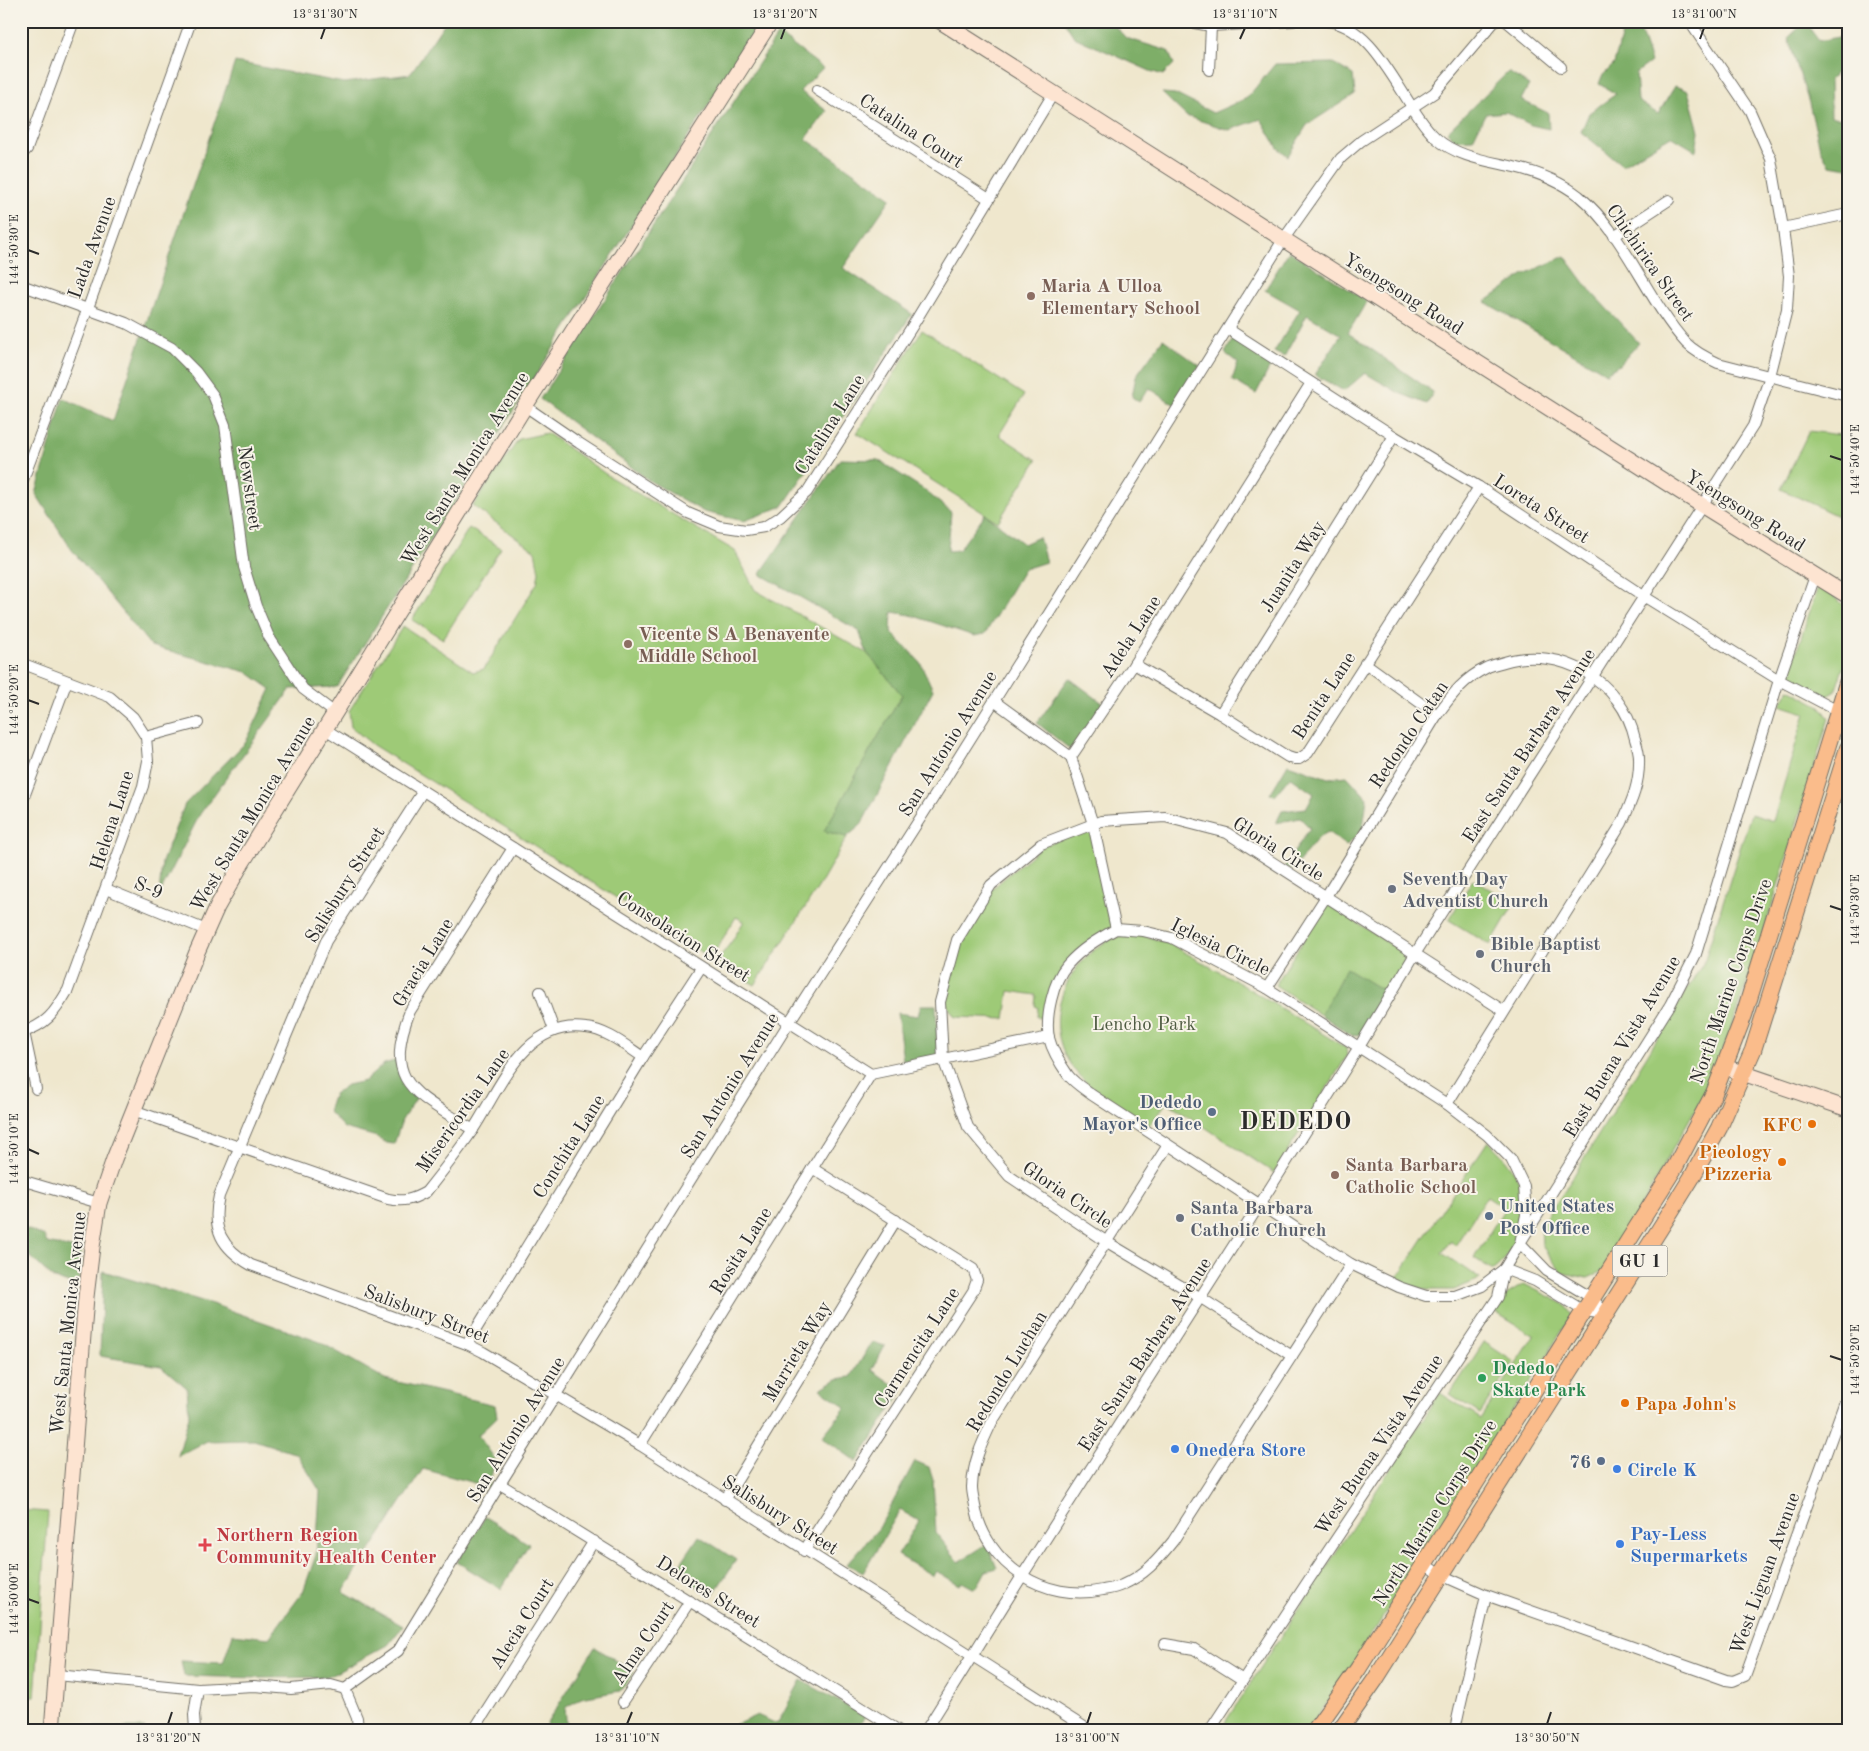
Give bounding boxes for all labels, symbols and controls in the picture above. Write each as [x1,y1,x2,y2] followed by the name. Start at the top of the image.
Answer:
[292,9,358,21] text: 13°31'30"N
[752,9,818,21] text: 13°31'20"N
[1212,9,1278,21] text: 13°31'10"N
[1671,9,1737,21] text: 13°31'00"N
[855,91,966,173] street label: Catalina Court
[66,194,121,301] street label: Lada Avenue
[1602,201,1696,325] street label: Chichirica Street
[8,214,21,286] text: 144°50'30"E
[1339,251,1466,340] street label: Ysengsong Road
[1041,278,1200,319] place label: Maria A Ulloa Elementary School
[1025,290,1037,302] marker: Maria A Ulloa Elementary School
[399,369,534,569] street label: West Santa Monica Avenue
[793,372,870,479] street label: Catalina Lane
[1849,424,1862,496] text: 144°50'40"E
[233,445,264,532] street label: Newstreet
[1681,468,1808,557] street label: Ysengsong Road
[1489,472,1592,548] street label: Loreta Street
[1258,518,1330,617] street label: Juanita Way
[1098,593,1166,682] street label: Adela Lane
[638,626,830,667] place label: Vicente S A Benavente Middle School
[622,638,634,650] marker: Vicente S A Benavente Middle School
[1460,646,1600,847] street label: East Santa Barbara Avenue
[1290,649,1360,743] street label: Benita Lane
[8,664,21,736] text: 144°50'20"E
[897,668,1002,821] street label: San Antonio Avenue
[1367,678,1453,793] street label: Redondo Catan
[188,713,320,915] street label: West Santa Monica Avenue
[88,769,138,873] street label: Helena Lane
[1229,815,1327,886] street label: Gloria Circle
[303,824,389,947] street label: Salisbury Street
[1402,871,1549,912] place label: Seventh Day Adventist Church
[1849,874,1862,946] text: 144°50'30"E
[131,875,165,904] street label: S-9
[1688,877,1776,1087] street label: North Marine Corps Drive
[1386,883,1398,895] marker: Seventh Day Adventist Church
[613,889,753,987] street label: Consolacion Street
[390,915,458,1011] street label: Gracia Lane
[1167,916,1272,980] street label: Iglesia Circle
[1490,936,1600,977] place label: Bible Baptist Church
[1474,948,1486,960] marker: Bible Baptist Church
[1561,953,1685,1142] street label: East Buena Vista Avenue
[679,1010,784,1163] street label: San Antonio Avenue
[1092,1016,1196,1035] park label: Lencho Park
[414,1046,514,1177] street label: Misericordia Lane
[531,1092,610,1203] street label: Conchita Lane
[1082,1094,1202,1135] place label: Dededo Mayor's Office
[1206,1106,1218,1118] marker: Dededo Mayor's Office
[1240,1111,1352,1135] district label: DEDEDO
[8,1113,21,1185] text: 144°50'10"E
[1762,1117,1802,1136] place label: KFC
[1806,1118,1818,1130] marker: KFC
[1699,1144,1772,1185] place label: Pieology Pizzeria
[1776,1156,1788,1168] marker: Pieology Pizzeria
[1345,1157,1476,1198] place label: Santa Barbara Catholic School
[1018,1159,1115,1233] street label: Gloria Circle
[1329,1169,1341,1181] marker: Santa Barbara Catholic School
[1499,1198,1614,1239] place label: United States Post Office
[1190,1200,1327,1241] place label: Santa Barbara Catholic Church
[708,1204,776,1298] street label: Rosita Lane
[1483,1210,1495,1222] marker: United States Post Office
[48,1211,91,1436] street label: West Santa Monica Avenue
[1174,1212,1186,1224] marker: Santa Barbara Catholic Church
[1612,1246,1668,1276] road number: GU 1
[1076,1255,1216,1456] street label: East Santa Barbara Avenue
[361,1283,492,1348] street label: Salisbury Street
[872,1285,964,1412] street label: Carmencita Lane
[761,1299,836,1406] street label: Marrieta Way
[965,1308,1052,1436] street label: Redondo Luchan
[1849,1324,1862,1396] text: 144°50'20"E
[1313,1352,1448,1539] street label: West Buena Vista Avenue
[465,1354,570,1507] street label: San Antonio Avenue
[1492,1360,1587,1401] place label: Dededo Skate Park
[1476,1372,1488,1384] marker: Dededo Skate Park
[1635,1396,1736,1415] place label: Papa John's
[1619,1397,1631,1409] marker: Papa John's
[1371,1417,1501,1610] street label: North Marine Corps Drive
[1185,1442,1306,1461] place label: Onedera Store
[1169,1443,1181,1455] marker: Onedera Store
[1569,1454,1591,1473] place label: 76
[1595,1455,1607,1467] marker: 76
[1627,1462,1697,1481] place label: Circle K
[1611,1463,1623,1475] marker: Circle K
[718,1473,841,1559] street label: Salisbury Street
[1728,1490,1805,1657] street label: West Liguan Avenue
[1630,1526,1748,1567] place label: Pay-Less Supermarkets
[216,1527,437,1568] place label: Northern Region Community Health Center
[198,1538,212,1552] marker: Northern Region Community Health Center
[1614,1538,1626,1550] marker: Pay-Less Supermarkets
[652,1554,763,1633] street label: Delores Street
[8,1563,21,1635] text: 144°50'00"E
[488,1576,559,1673] street label: Alecia Court
[609,1598,679,1689] street label: Alma Court
[1514,1732,1580,1745] text: 13°30'50"N
[135,1733,201,1745] text: 13°31'20"N
[594,1733,660,1745] text: 13°31'10"N
[1054,1733,1120,1745] text: 13°31'00"N

